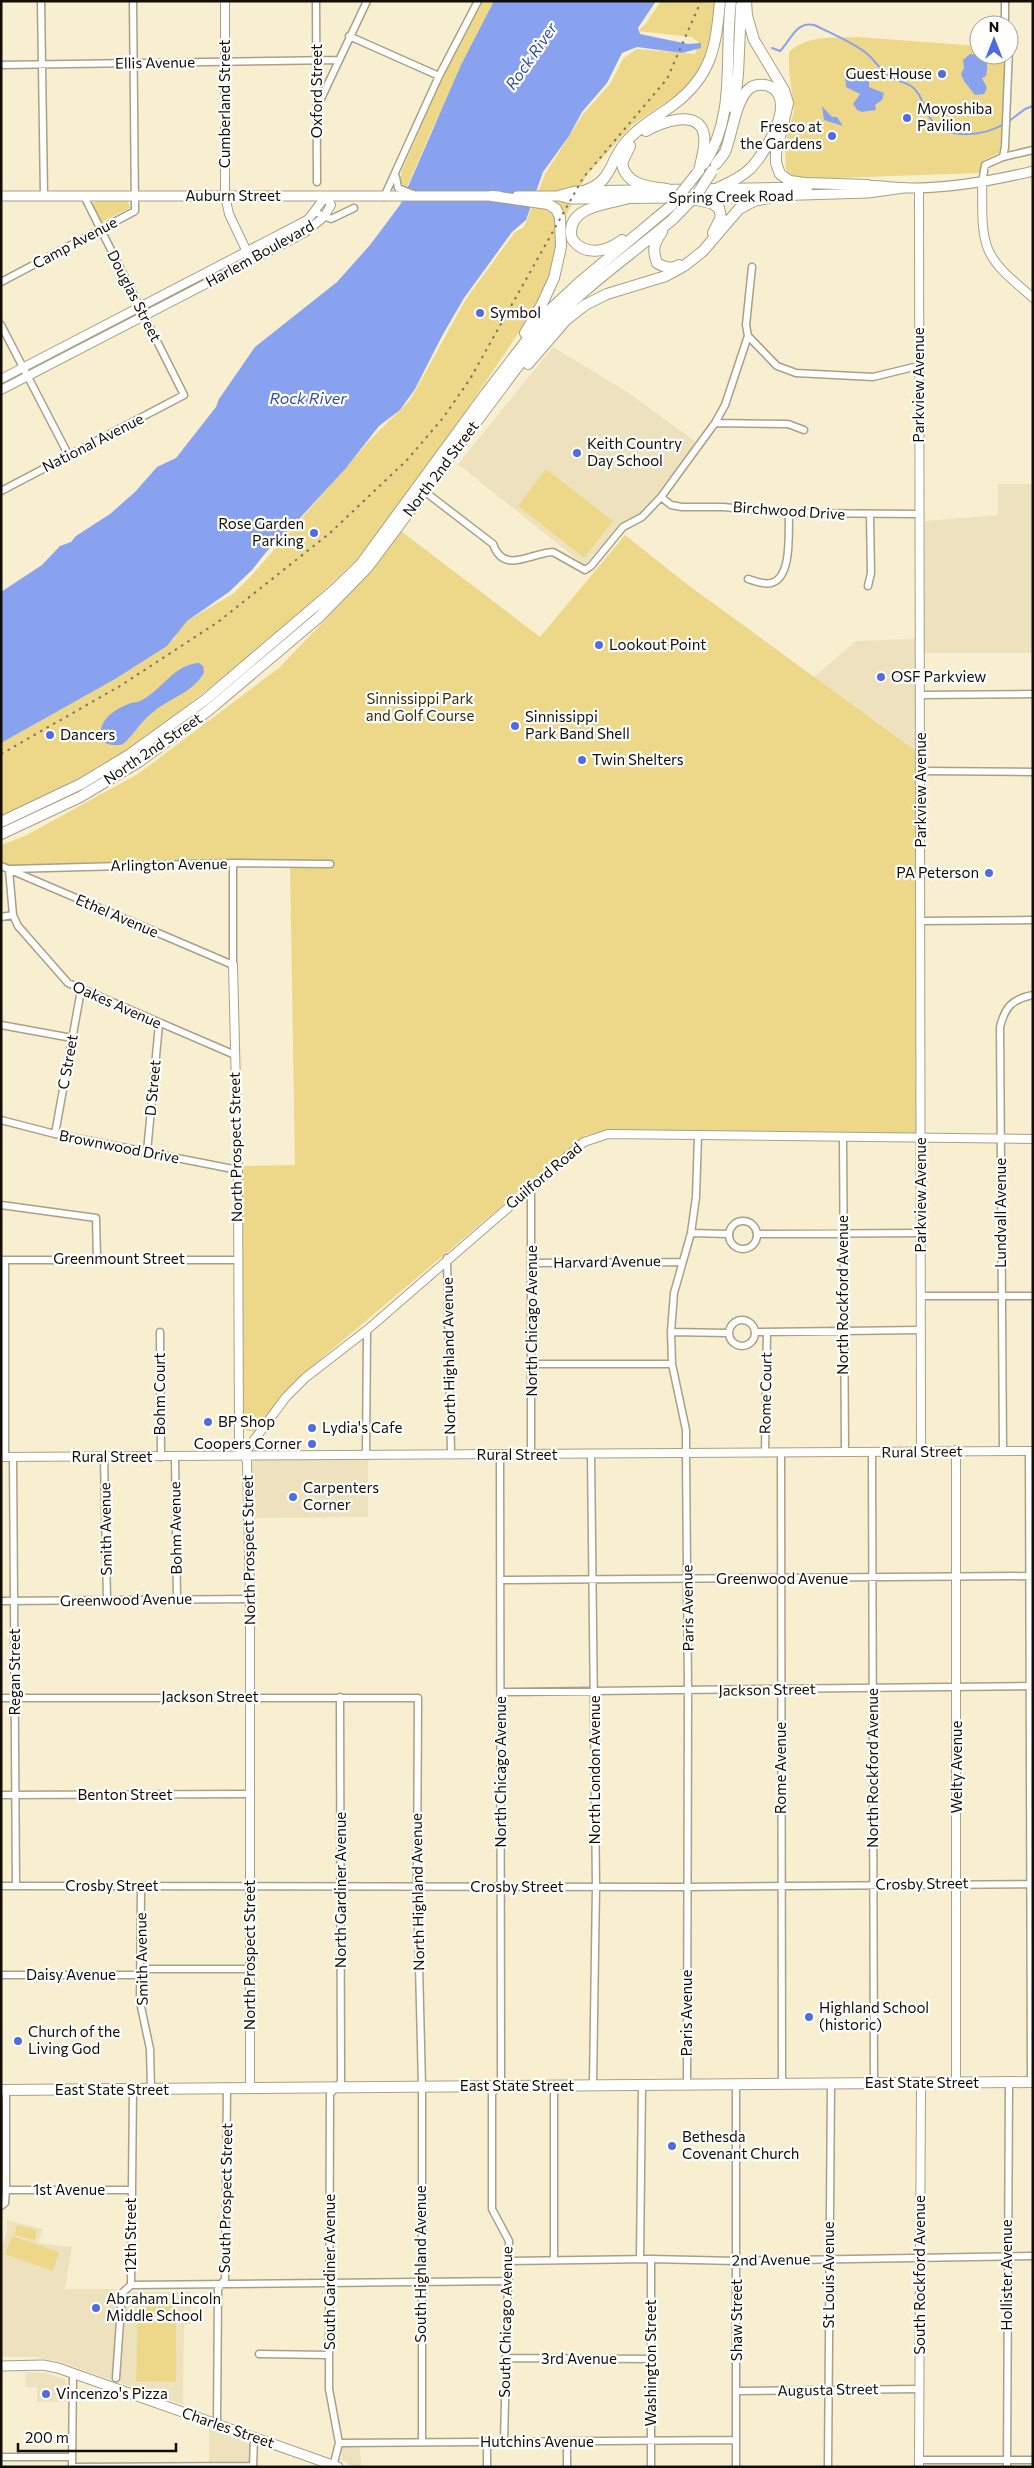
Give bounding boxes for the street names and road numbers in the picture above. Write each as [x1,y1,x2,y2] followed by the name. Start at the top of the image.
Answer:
[215,40,233,168] street label: Cumberland Street
[307,44,325,138] street label: Oxford Street
[115,52,195,72] street label: Ellis Avenue
[185,186,281,204] street label: Auburn Street
[668,186,794,206] street label: Spring Creek Road
[29,212,120,272] street label: Camp Avenue
[202,216,317,290] street label: Harlem Boulevard
[104,247,166,344] street label: Douglas Street
[909,327,927,443] street label: Parkview Avenue
[39,409,146,475] street label: National Avenue
[398,417,482,520] street label: North 2nd Street
[732,497,846,523] street label: Birchwood Drive
[100,709,205,788] street label: North 2nd Street
[911,732,929,848] street label: Parkview Avenue
[110,854,228,874] street label: Arlington Avenue
[73,890,162,941] street label: Ethel Avenue
[70,976,165,1032] street label: Oakes Avenue
[53,1033,81,1091] street label: C Street
[141,1059,163,1117] street label: D Street
[225,1072,245,1222] street label: North Prospect Street
[58,1126,181,1167] street label: Brownwood Drive
[911,1137,929,1253] street label: Parkview Avenue
[502,1138,585,1212] street label: Guilford Road
[991,1158,1009,1268] street label: Lundvall Avenue
[833,1215,851,1375] street label: North Rockford Avenue
[522,1245,540,1397] street label: North Chicago Avenue
[53,1249,185,1267] street label: Greenmount Street
[553,1251,661,1271] street label: Harvard Avenue
[438,1277,458,1435] street label: North Highland Avenue
[755,1352,775,1434] street label: Rome Court
[150,1353,168,1435] street label: Bohm Court
[881,1441,963,1461] street label: Rural Street
[476,1445,558,1463] street label: Rural Street
[71,1447,153,1465] street label: Rural Street
[238,1475,258,1625] street label: North Prospect Street
[165,1481,185,1575] street label: Bohm Avenue
[95,1482,115,1576] street label: Smith Avenue
[677,1564,697,1652] street label: Paris Avenue
[716,1569,848,1587] street label: Greenwood Avenue
[60,1589,192,1609] street label: Greenwood Avenue
[5,1628,23,1716] street label: Regan Street
[718,1679,816,1699] street label: Jackson Street
[161,1687,259,1705] street label: Jackson Street
[863,1688,881,1848] street label: North Rockford Avenue
[585,1695,603,1845] street label: North London Avenue
[491,1696,509,1848] street label: North Chicago Avenue
[947,1721,965,1813] street label: Welty Avenue
[771,1722,789,1814] street label: Rome Avenue
[77,1785,173,1803] street label: Benton Street
[331,1812,349,1968] street label: North Gardiner Avenue
[407,1813,427,1971] street label: North Highland Avenue
[875,1873,969,1893] street label: Crosby Street
[65,1876,159,1894] street label: Crosby Street
[470,1877,564,1895] street label: Crosby Street
[240,1880,258,2030] street label: North Prospect Street
[131,1912,151,2006] street label: Smith Avenue
[26,1965,116,1983] street label: Daisy Avenue
[677,1970,695,2056] street label: Paris Avenue
[865,2073,979,2091] street label: East State Street
[460,2076,574,2094] street label: East State Street
[55,2080,169,2098] street label: East State Street
[215,2123,235,2273] street label: South Prospect Street
[33,2180,105,2198] street label: 1st Avenue
[411,2185,429,2343] street label: South Highland Avenue
[320,2194,338,2350] street label: South Gardiner Avenue
[910,2195,928,2355] street label: South Rockford Avenue
[121,2198,139,2272] street label: 12th Street
[997,2219,1015,2331] street label: Hollister Avenue
[819,2221,837,2329] street label: St Louis Avenue
[495,2246,515,2398] street label: South Chicago Avenue
[732,2249,810,2269] street label: 2nd Avenue
[727,2279,745,2361] street label: Shaw Street
[641,2299,659,2427] street label: Washington Street
[541,2349,617,2367] street label: 3rd Avenue
[777,2379,879,2399] street label: Augusta Street
[180,2403,277,2451] street label: Charles Street
[480,2432,594,2450] street label: Hutchins Avenue

